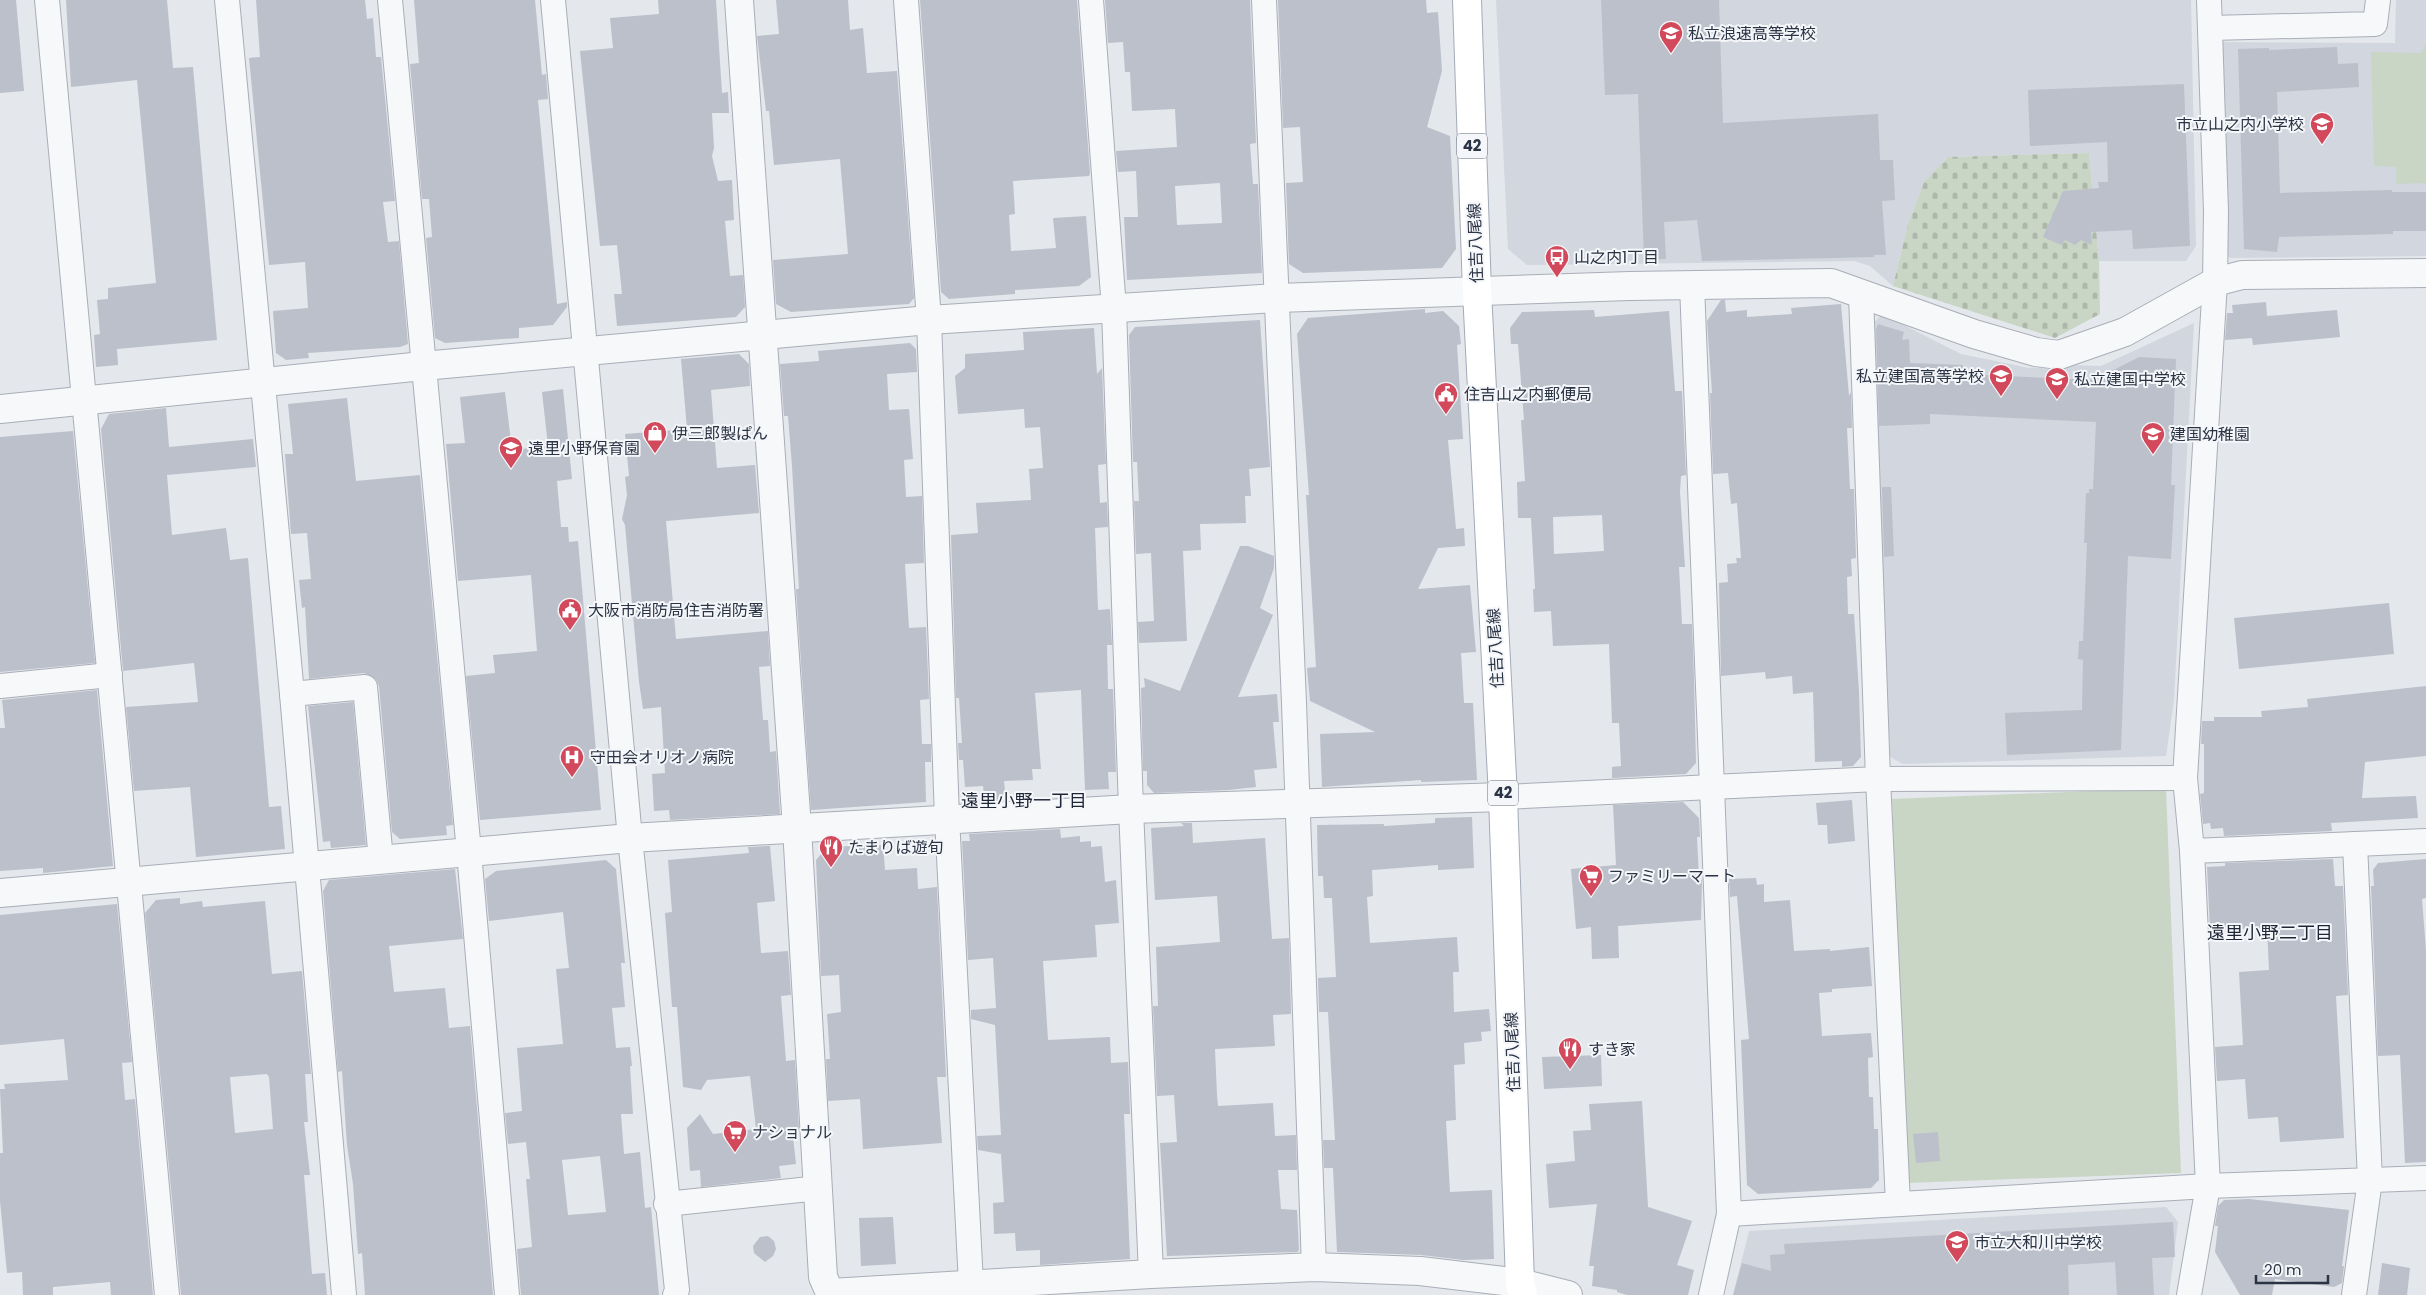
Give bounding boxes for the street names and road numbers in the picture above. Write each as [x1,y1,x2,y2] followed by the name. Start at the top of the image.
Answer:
[1457,134,1487,158] road number: 42
[1463,203,1488,283] street label: 住吉八尾線
[1482,607,1509,689] street label: 住吉八尾線
[1488,780,1518,806] road number: 42
[1500,1012,1525,1092] street label: 住吉八尾線

